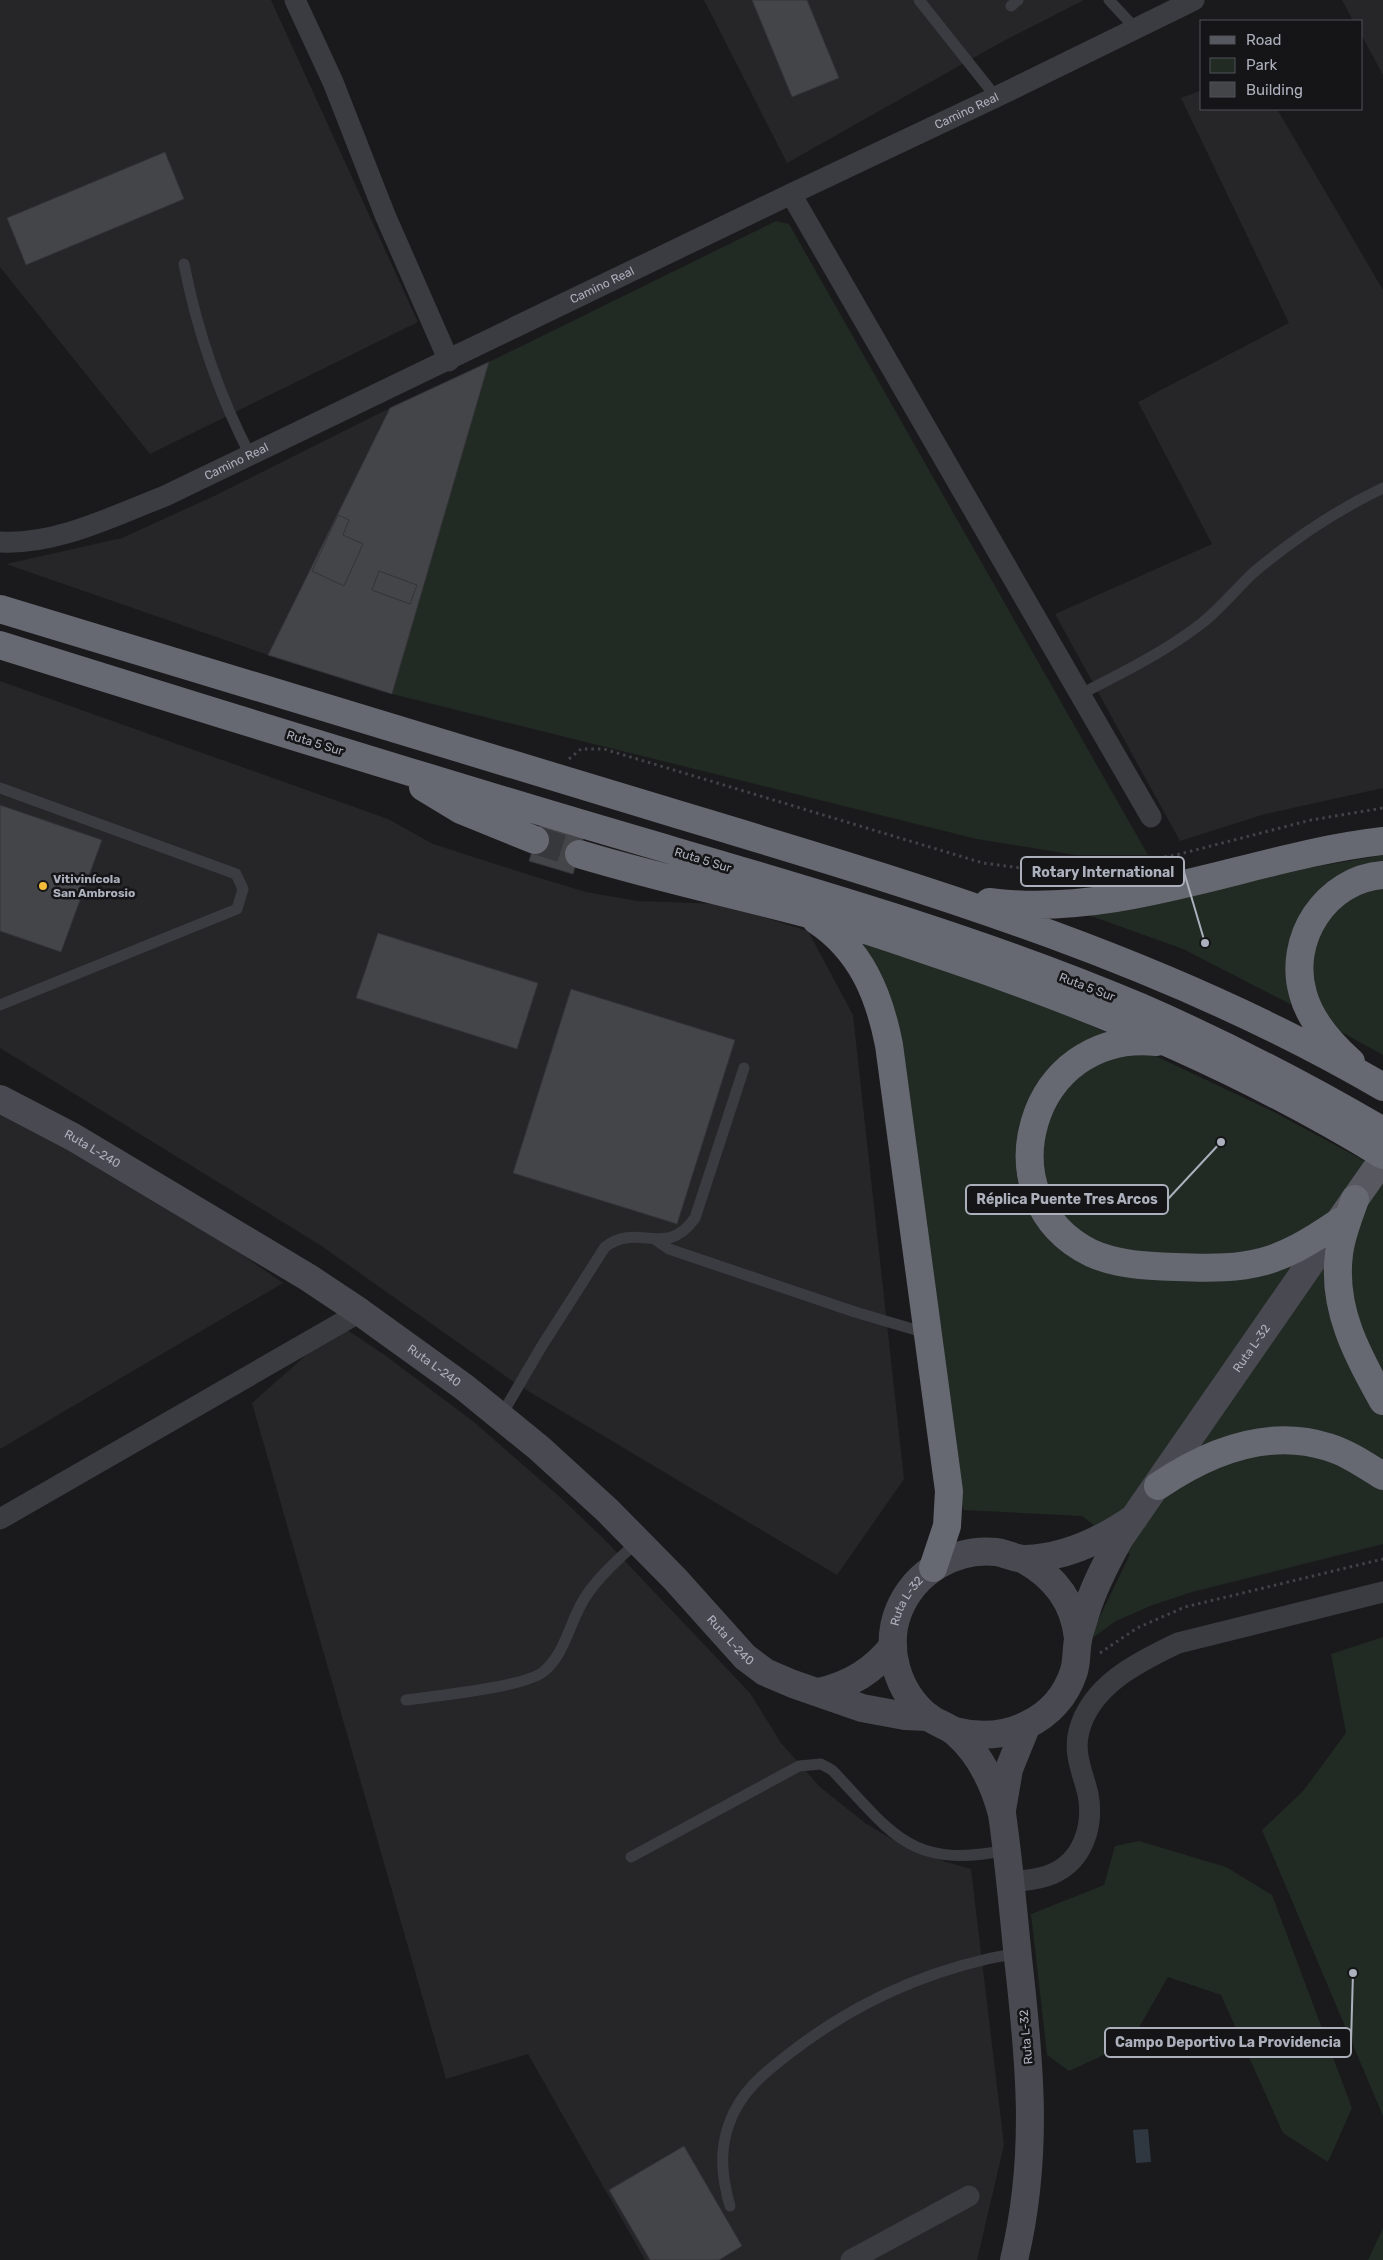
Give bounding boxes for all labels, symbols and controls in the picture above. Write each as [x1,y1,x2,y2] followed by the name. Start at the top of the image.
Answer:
[1200,20,1363,110] legend
[1246,31,1282,49] text: Road
[1246,56,1277,74] text: Park
[1246,81,1303,99] text: Building
[932,90,1001,132] street label: Camino Real
[568,264,636,307] street label: Camino Real
[202,440,271,483] street label: Camino Real
[285,728,346,758] street label: Ruta 5 Sur
[673,845,734,875] street label: Ruta 5 Sur
[1021,857,1184,886] callout: Rotary International
[1032,864,1174,881] text: Rotary International
[53,872,135,900] place label: Vitivinícola San Ambrosio
[37,880,49,892] marker: Vitivinícola San Ambrosio
[1057,970,1117,1004] street label: Ruta 5 Sur
[62,1127,123,1171] street label: Ruta L-240
[966,1185,1168,1214] callout: Réplica Puente Tres Arcos
[976,1191,1158,1208] text: Réplica Puente Tres Arcos
[1230,1322,1273,1375] street label: Ruta L-32
[405,1341,464,1390] street label: Ruta L-240
[887,1573,926,1627] street label: Ruta L-32
[704,1613,757,1668] street label: Ruta L-240
[1017,2009,1035,2065] street label: Ruta L-32
[1105,2028,1351,2057] callout: Campo Deportivo La Providencia
[1115,2034,1341,2051] text: Campo Deportivo La Providencia

